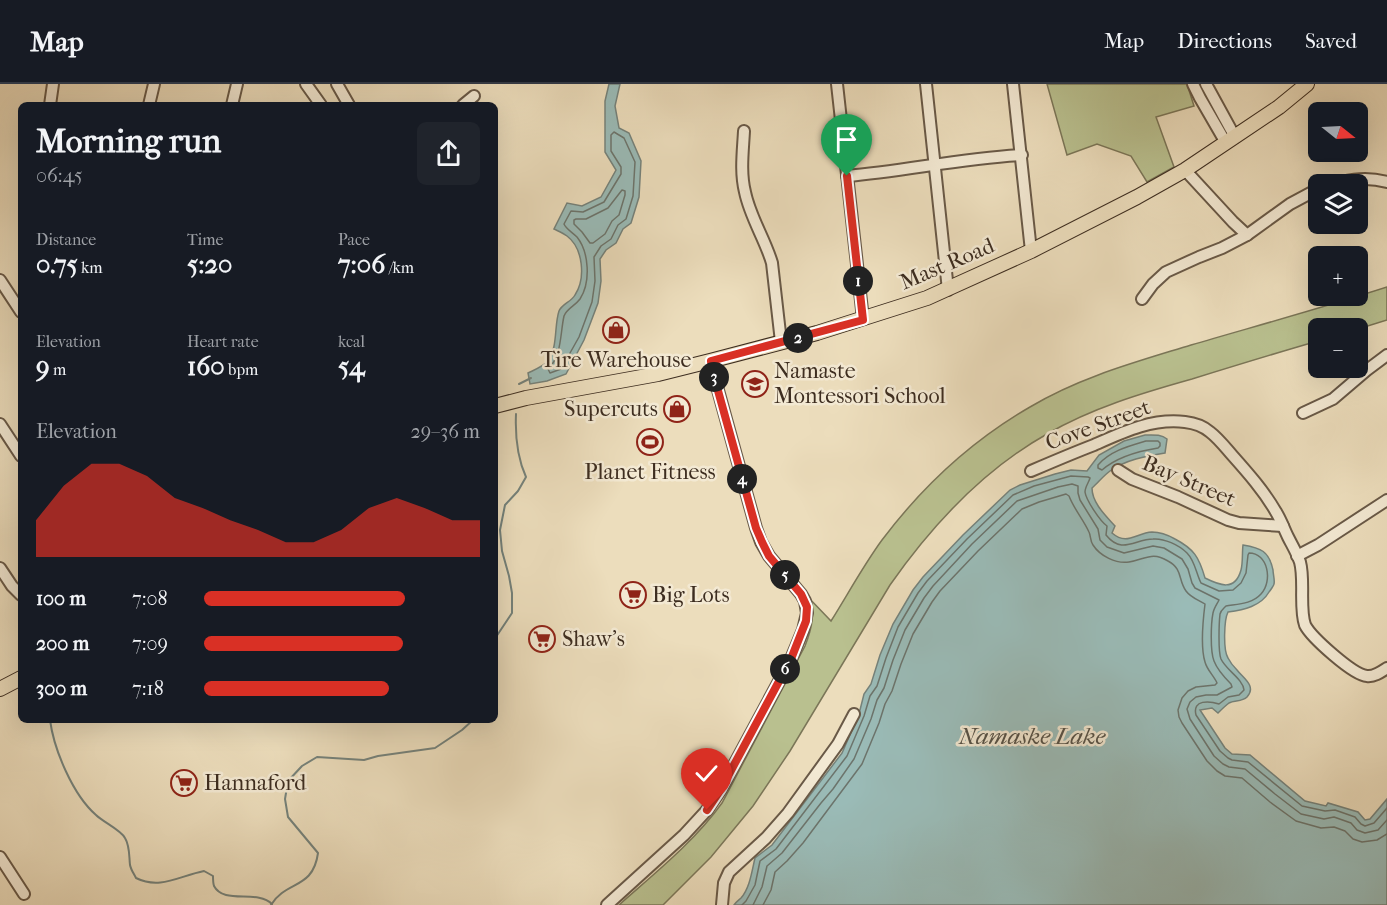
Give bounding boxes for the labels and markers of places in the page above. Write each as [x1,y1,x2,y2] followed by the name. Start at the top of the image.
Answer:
[821,114,872,176] pin
[843,266,873,296] pin: 1
[601,315,631,345] shop icon: Tire Warehouse
[783,323,813,353] pin: 2
[541,347,691,373] place label: Tire Warehouse
[774,358,945,409] place label: Namaste Montessori School
[699,362,729,392] pin: 3
[740,369,770,399] school or university icon: Namaste Montessori School
[662,394,692,424] shop icon: Supercuts
[564,396,658,422] place label: Supercuts
[635,427,665,457] sports icon: Planet Fitness
[584,459,716,485] place label: Planet Fitness
[727,464,757,494] pin: 4
[770,560,800,590] pin: 5
[618,580,648,610] supermarket icon: Big Lots
[652,582,730,608] place label: Big Lots
[527,624,557,654] supermarket icon: Shaw's
[562,626,625,652] place label: Shaw's
[770,654,800,684] pin: 6
[681,748,732,810] pin
[169,768,199,798] supermarket icon: Hannaford
[204,770,307,796] place label: Hannaford

